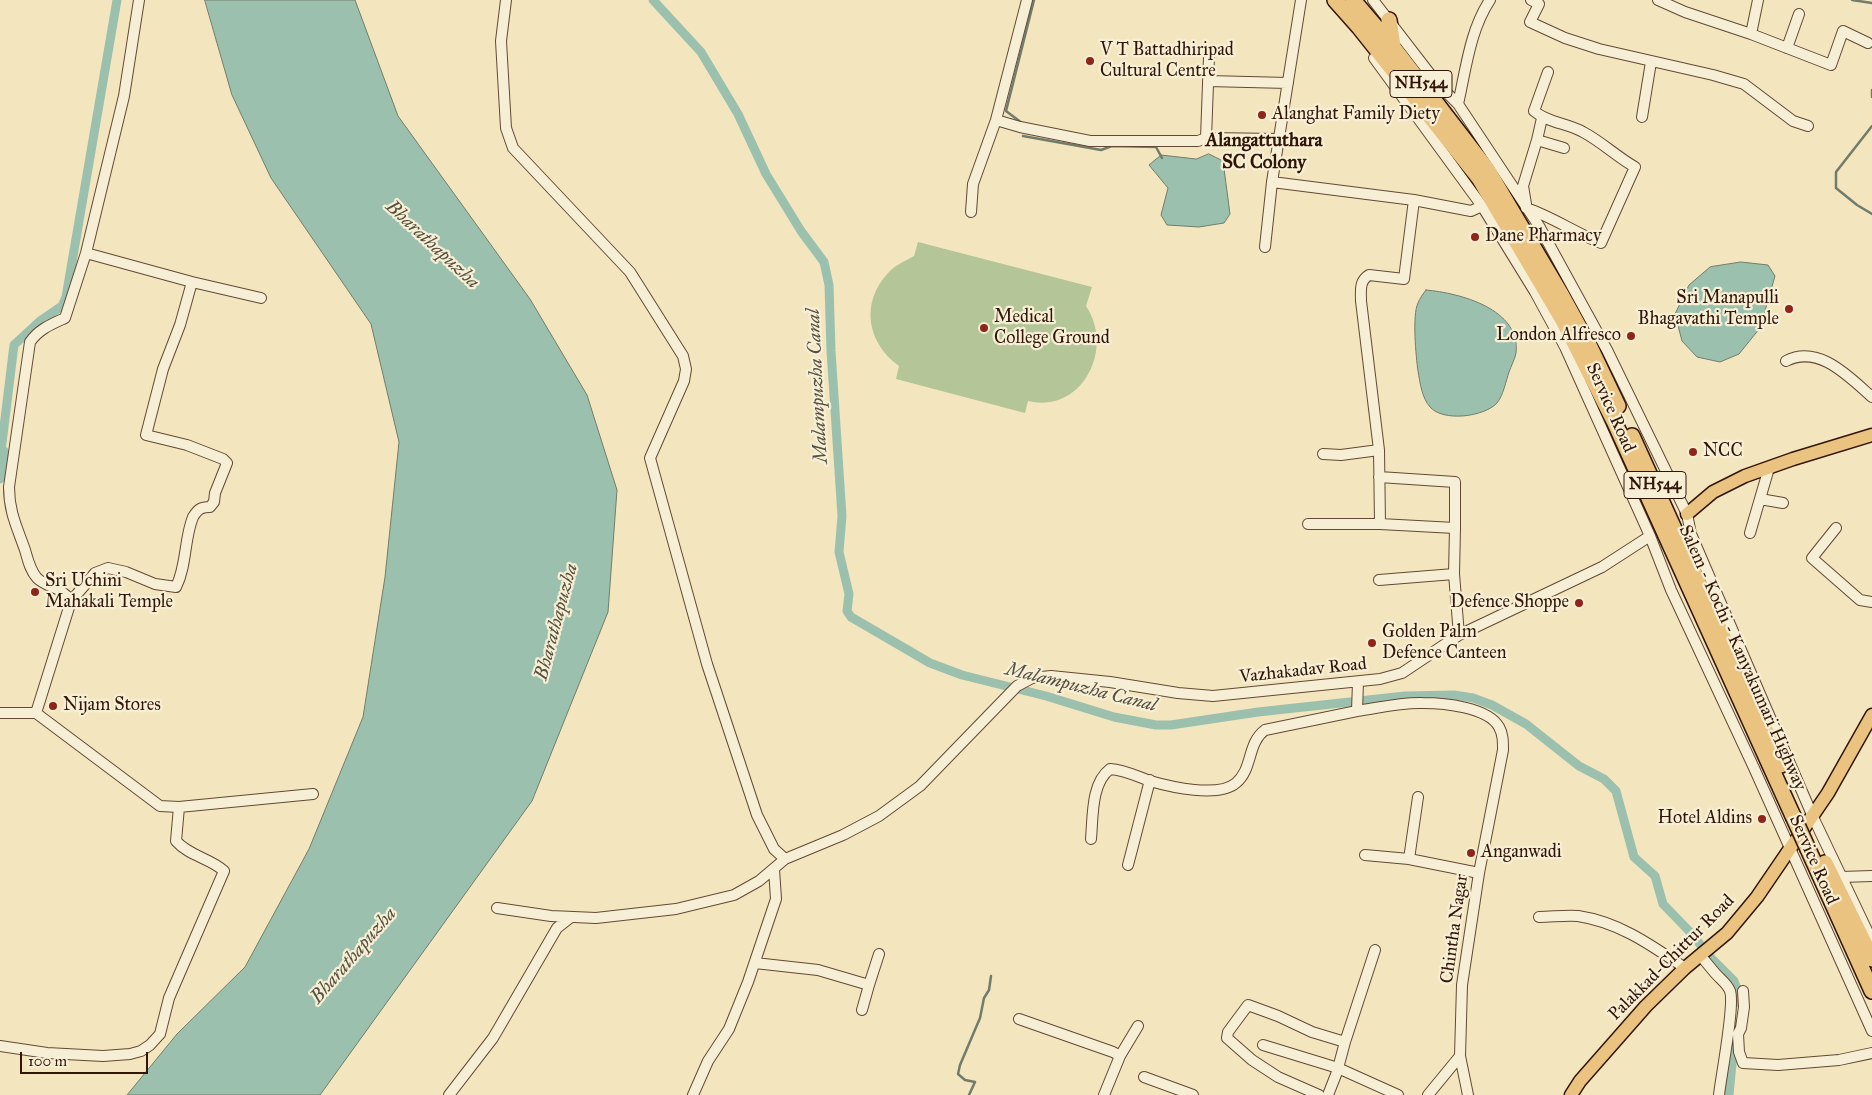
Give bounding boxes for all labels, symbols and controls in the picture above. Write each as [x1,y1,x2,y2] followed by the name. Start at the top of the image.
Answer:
[1100,40,1234,82] place label: V T Battadhiripad Cultural Centre
[1084,55,1096,67] marker: V T Battadhiripad Cultural Centre
[1390,70,1452,98] road number: NH544
[1272,104,1440,126] place label: Alanghat Family Diety
[1256,109,1268,121] marker: Alanghat Family Diety
[1205,130,1323,174] district label: Alangattuthara SC Colony
[380,196,484,294] water label: Bharathapuzha
[1485,226,1601,248] place label: Dane Pharmacy
[1469,231,1481,243] marker: Dane Pharmacy
[1638,288,1779,330] place label: Sri Manapulli Bhagavathi Temple
[1783,303,1795,315] marker: Sri Manapulli Bhagavathi Temple
[994,307,1110,350] place label: Medical College Ground
[803,308,833,464] water label: Malampuzha Canal
[978,322,990,334] marker: Medical College Ground
[1496,325,1621,347] place label: London Alfresco
[1625,330,1637,342] marker: London Alfresco
[1581,360,1639,456] street label: Service Road
[1703,441,1743,463] place label: NCC
[1687,446,1699,458] marker: NCC
[1624,472,1686,498] road number: NH544
[1674,522,1810,794] street label: Salem - Kochi - Kanyakumari Highway
[531,561,583,683] water label: Bharathapuzha
[45,571,173,614] place label: Sri Uchini Mahakali Temple
[29,586,41,598] marker: Sri Uchini Mahakali Temple
[1450,592,1569,614] place label: Defence Shoppe
[1573,597,1585,609] marker: Defence Shoppe
[1382,622,1506,664] place label: Golden Palm Defence Canteen
[1366,637,1378,649] marker: Golden Palm Defence Canteen
[1238,654,1368,688] street label: Vazhakadav Road
[1003,658,1159,718] water label: Malampuzha Canal
[63,695,161,717] place label: Nijam Stores
[47,700,59,712] marker: Nijam Stores
[1658,808,1752,830] place label: Hotel Aldins
[1784,812,1842,908] street label: Service Road
[1756,813,1768,825] marker: Hotel Aldins
[1481,842,1562,864] place label: Anganwadi
[1465,847,1477,859] marker: Anganwadi
[1437,873,1473,985] street label: Chintha Nagar
[1605,891,1739,1025] street label: Palakkad-Chittur Road
[306,903,402,1009] water label: Bharathapuzha
[22,1042,150,1074] scale bar
[28,1052,67,1070] text: 100 m

